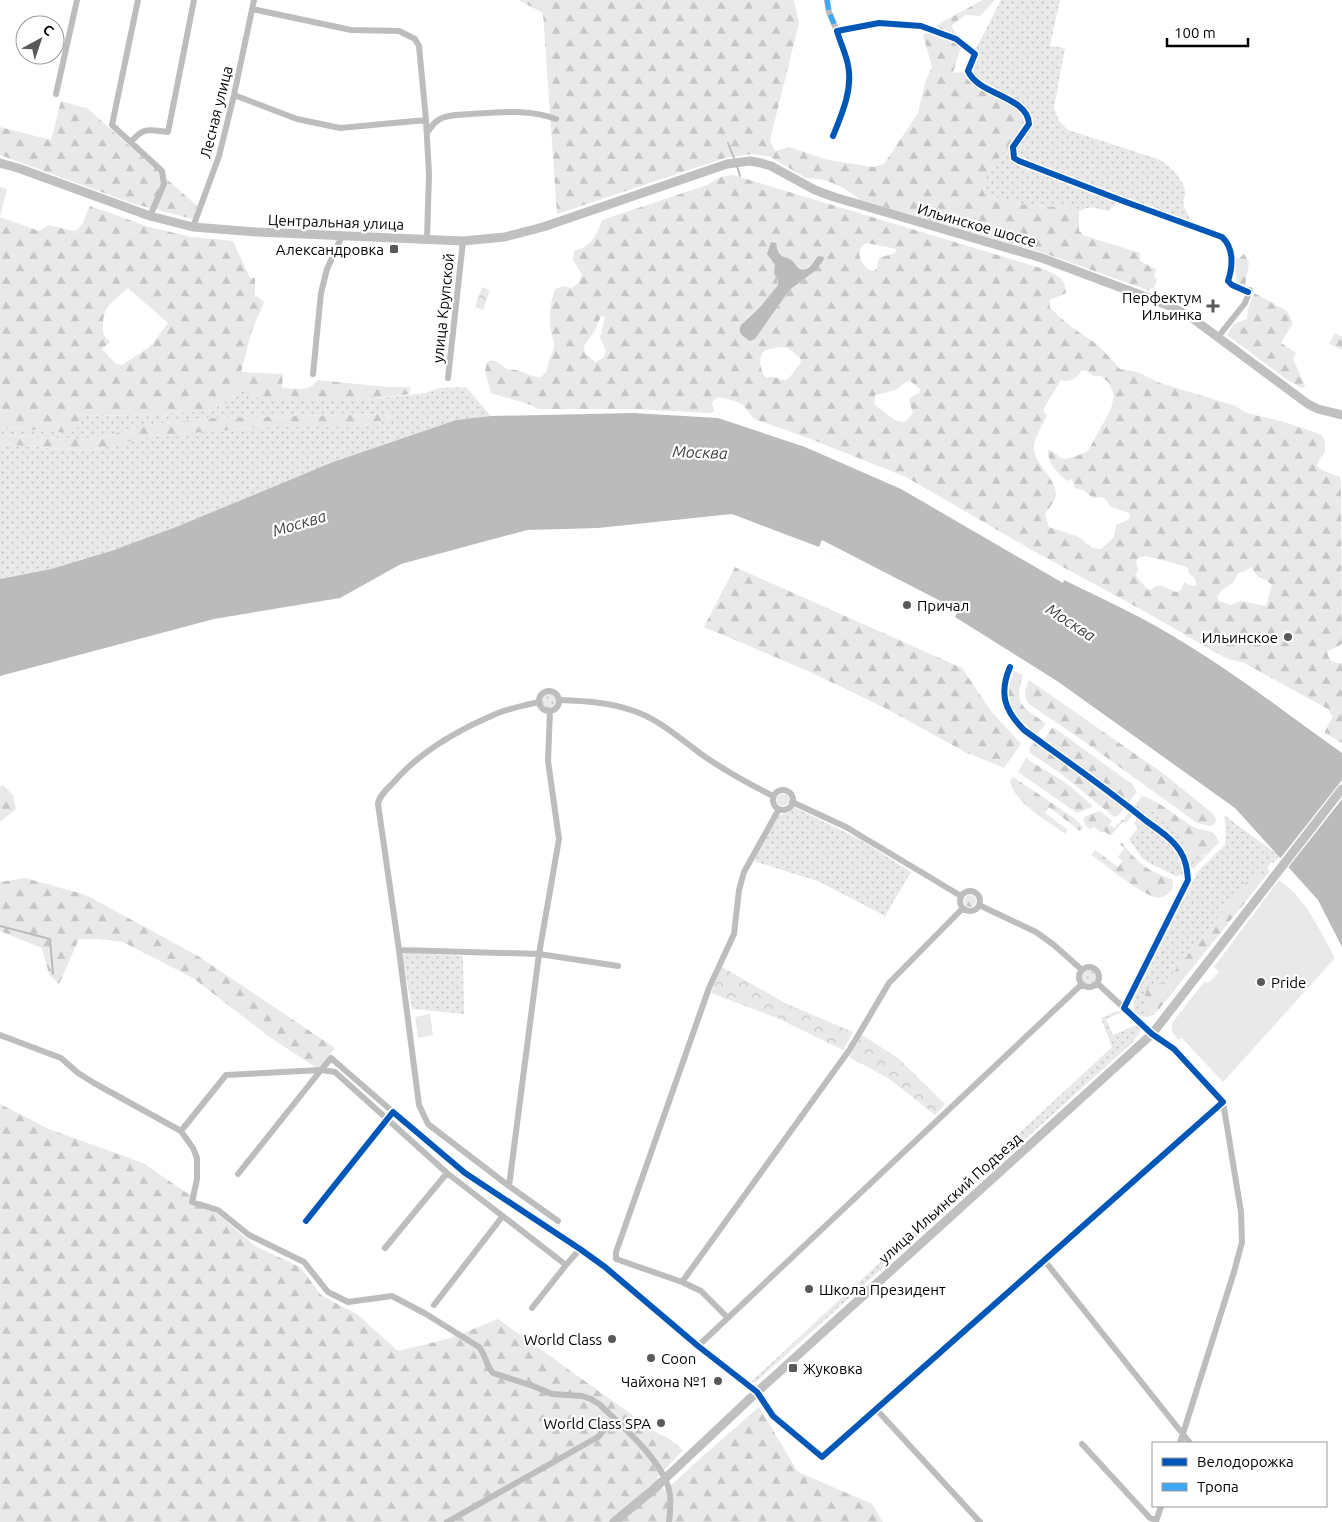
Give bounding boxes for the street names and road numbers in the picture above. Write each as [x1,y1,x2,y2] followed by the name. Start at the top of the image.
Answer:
[196,64,236,160] street label: Лесная улица
[916,200,1038,250] street label: Ильинское шоссе
[268,211,404,233] street label: Центральная улица
[429,252,457,364] street label: улица Крупской
[875,1129,1025,1267] street label: улица Ильинский Подъезд

